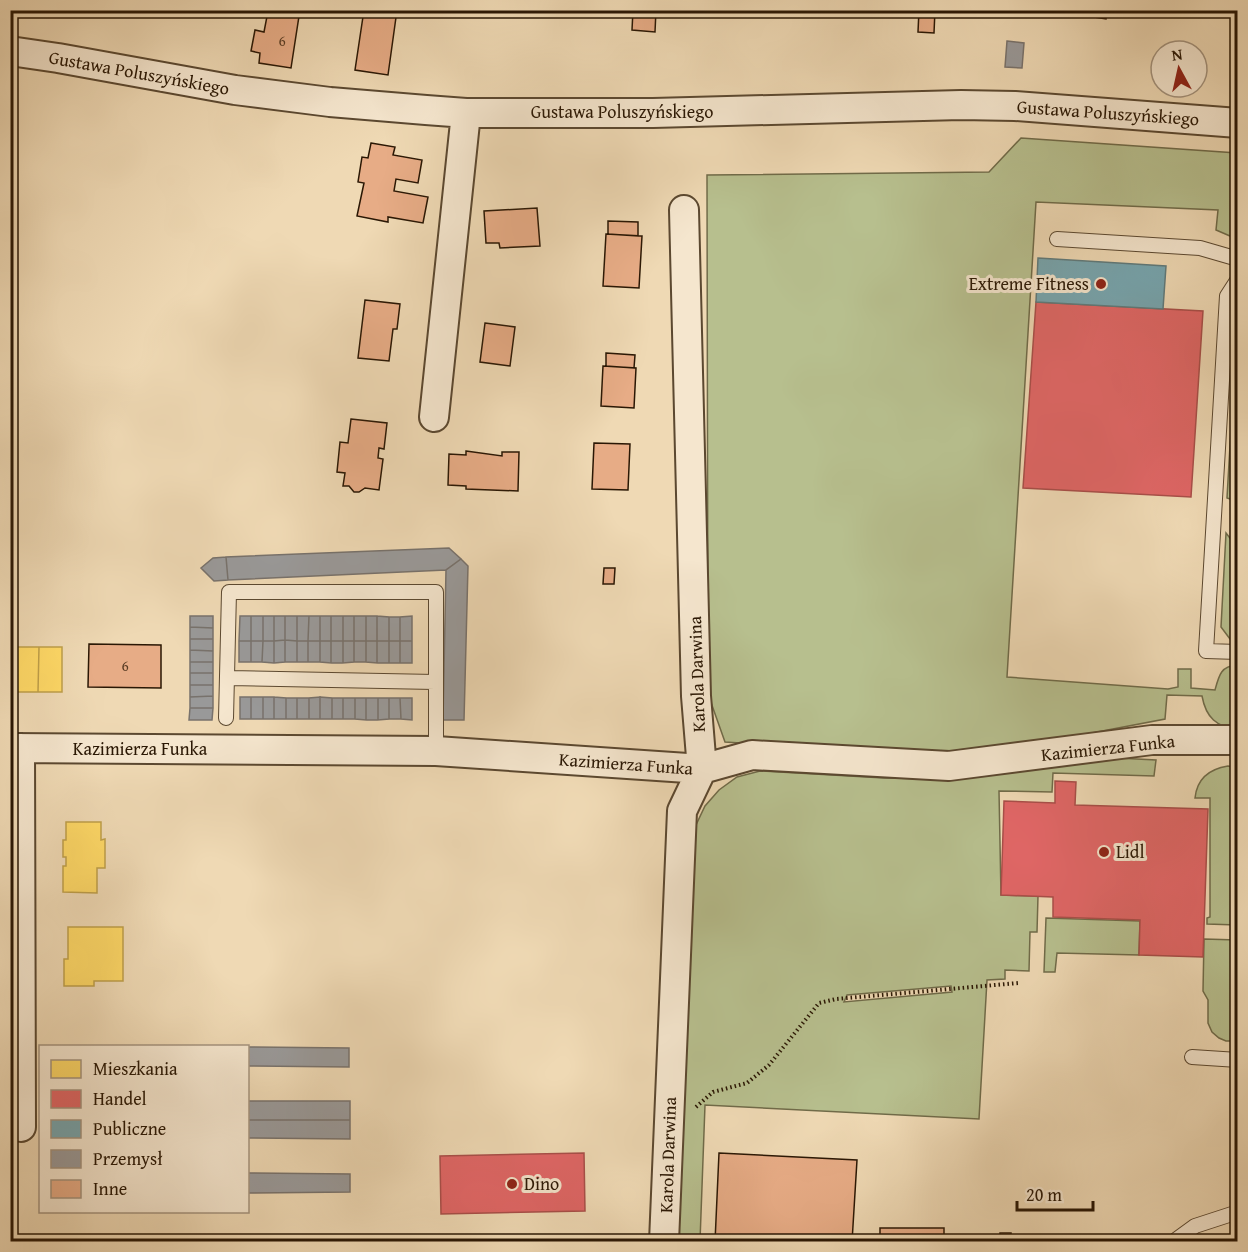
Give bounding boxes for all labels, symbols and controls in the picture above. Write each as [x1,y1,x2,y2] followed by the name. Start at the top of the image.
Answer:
[278,30,286,51] house number: 6
[1149,39,1209,99] north arrow
[1170,41,1184,67] text: N
[47,43,231,102] street label: Gustawa Poluszyńskiego
[1016,93,1200,132] street label: Gustawa Poluszyńskiego
[531,98,713,125] street label: Gustawa Poluszyńskiego
[969,270,1089,297] place label: Extreme Fitness
[1094,277,1108,291] marker: Extreme Fitness
[681,615,712,733] street label: Karola Darwina
[121,655,129,676] house number: 6
[1040,727,1177,768] street label: Kazimierza Funka
[73,735,208,762] street label: Kazimierza Funka
[558,745,694,782] street label: Kazimierza Funka
[1116,838,1145,865] place label: Lidl
[1097,845,1111,859] marker: Lidl
[39,1045,249,1213] legend
[93,1055,178,1082] text: Mieszkania
[93,1085,147,1112] text: Handel
[652,1096,683,1214] street label: Karola Darwina
[93,1115,166,1142] text: Publiczne
[93,1145,163,1172] text: Przemysł
[524,1170,559,1197] place label: Dino
[1017,1174,1094,1212] scale bar
[93,1175,127,1202] text: Inne
[505,1177,519,1191] marker: Dino
[1026,1181,1062,1208] text: 20 m

